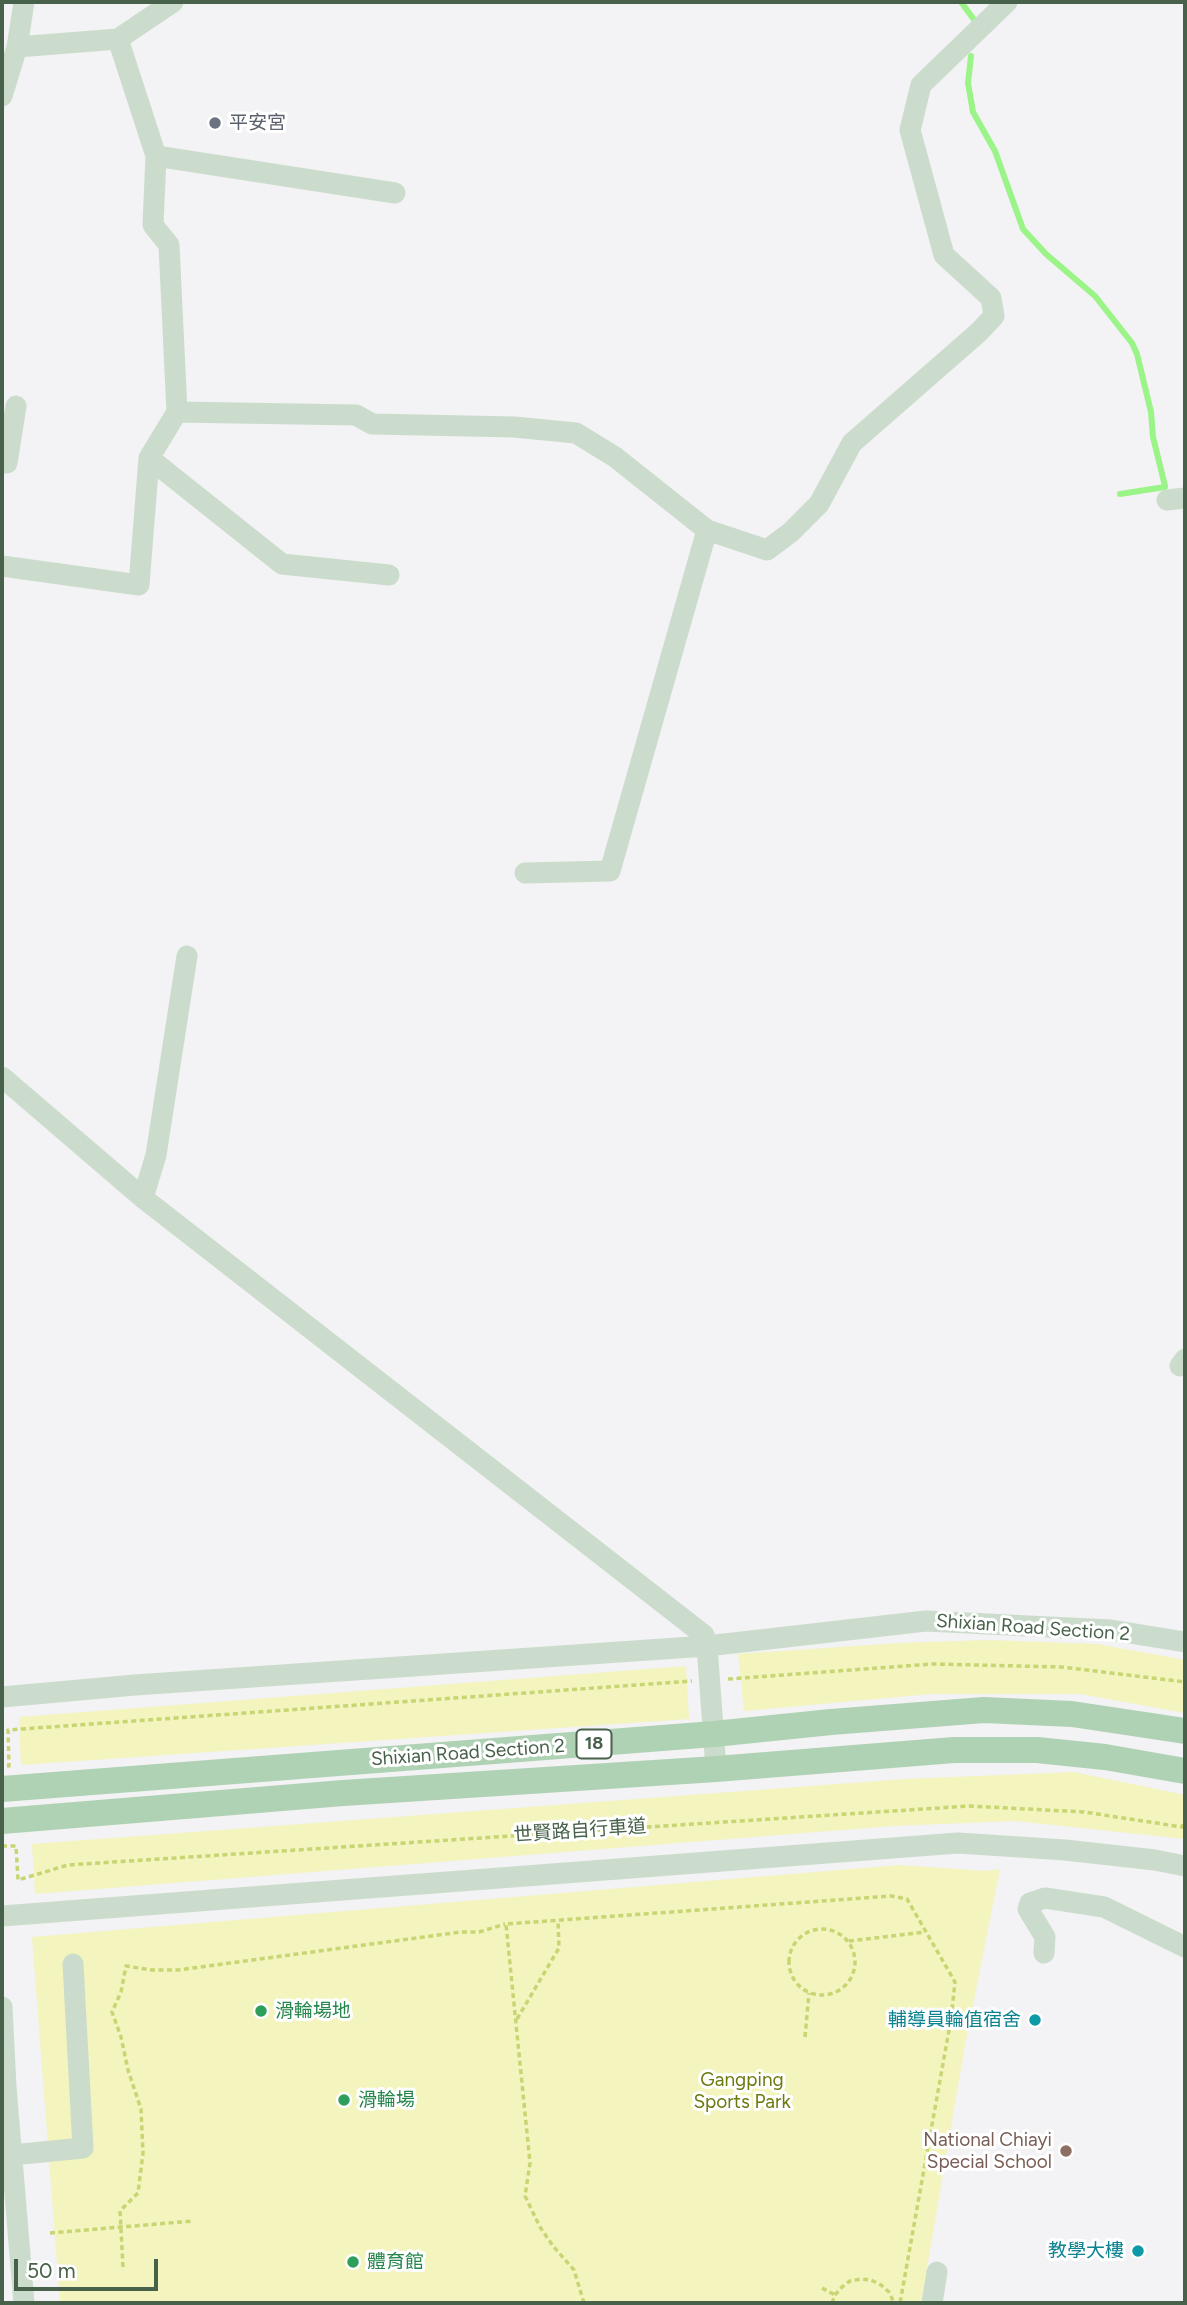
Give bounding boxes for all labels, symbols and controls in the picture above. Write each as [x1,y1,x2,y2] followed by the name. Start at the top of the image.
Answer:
[229,112,286,134] place label: 平安宮
[207,115,223,131] marker: 平安宮
[935,1610,1131,1646] street label: Shixian Road Section 2
[576,1730,612,1758] road number: 18
[370,1735,566,1771] street label: Shixian Road Section 2
[513,1815,647,1847] street label: 世賢路自行車道
[275,2000,351,2022] place label: 滑輪場地
[253,2003,269,2019] marker: 滑輪場地
[888,2009,1021,2031] place label: 輔導員輪值宿舍
[1027,2012,1043,2028] marker: 輔導員輪值宿舍
[693,2069,791,2113] park label: Gangping Sports Park
[358,2089,415,2111] place label: 滑輪場
[336,2092,352,2108] marker: 滑輪場
[923,2129,1052,2173] place label: National Chiayi Special School
[1058,2143,1074,2159] marker: National Chiayi Special School
[1048,2240,1124,2262] place label: 教學大樓
[1130,2243,1146,2259] marker: 教學大樓
[18,2246,161,2290] scale bar
[367,2251,424,2273] place label: 體育館
[345,2254,361,2270] marker: 體育館
[27,2258,76,2283] text: 50 m

